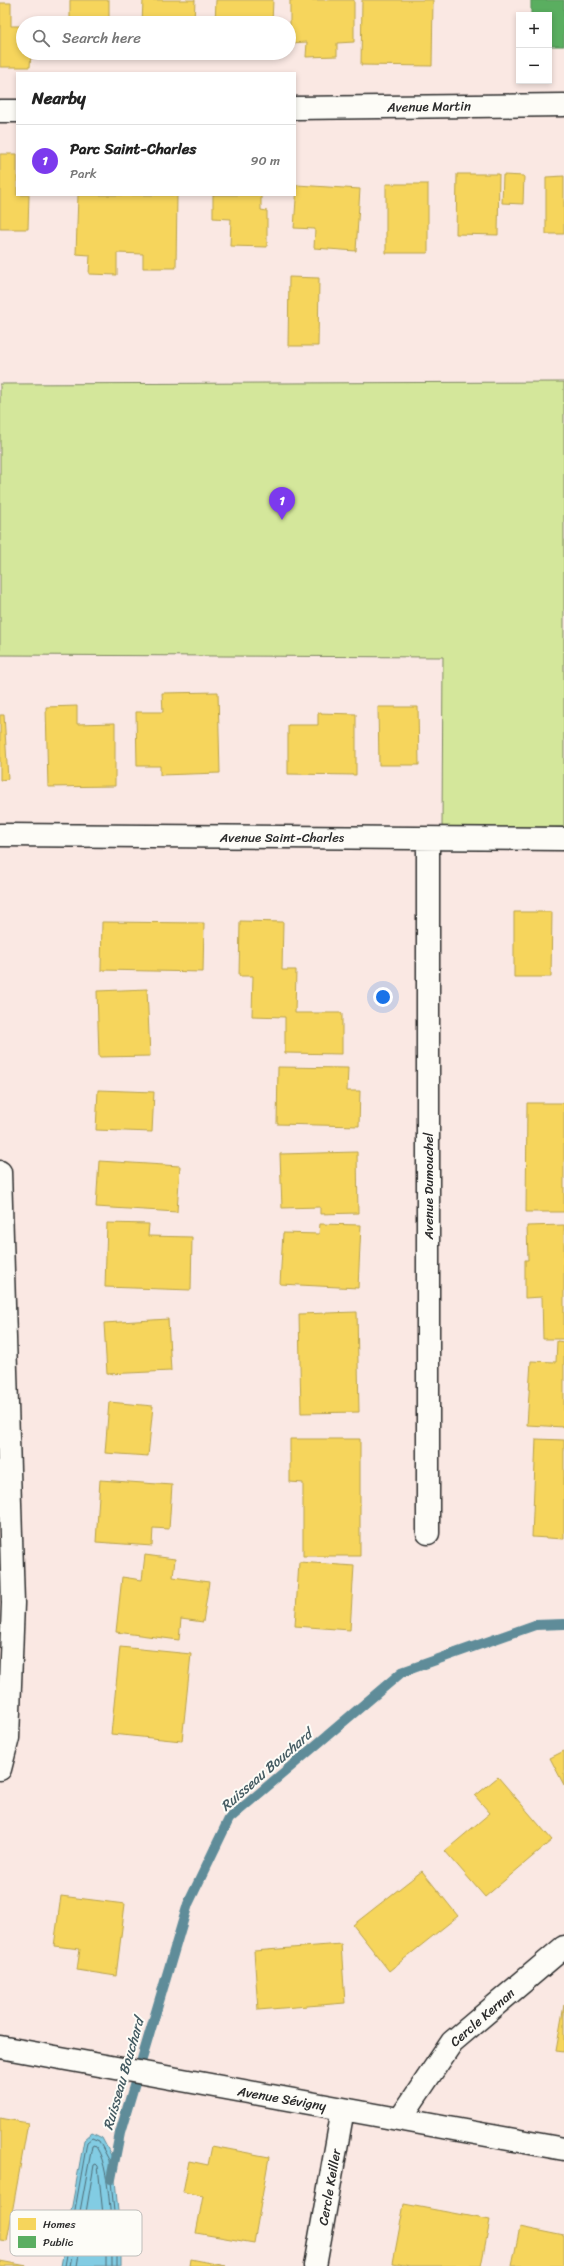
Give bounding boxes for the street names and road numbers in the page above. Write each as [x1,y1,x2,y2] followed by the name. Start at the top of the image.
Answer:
[386,94,471,119] street label: Avenue Martin
[219,826,345,849] street label: Avenue Saint-Charles
[417,1132,440,1240] street label: Avenue Dumouchel
[444,1982,520,2052] street label: Cercle Kernan
[235,2079,328,2118] street label: Avenue Sévigny
[311,2146,348,2227] street label: Cercle Keiller

